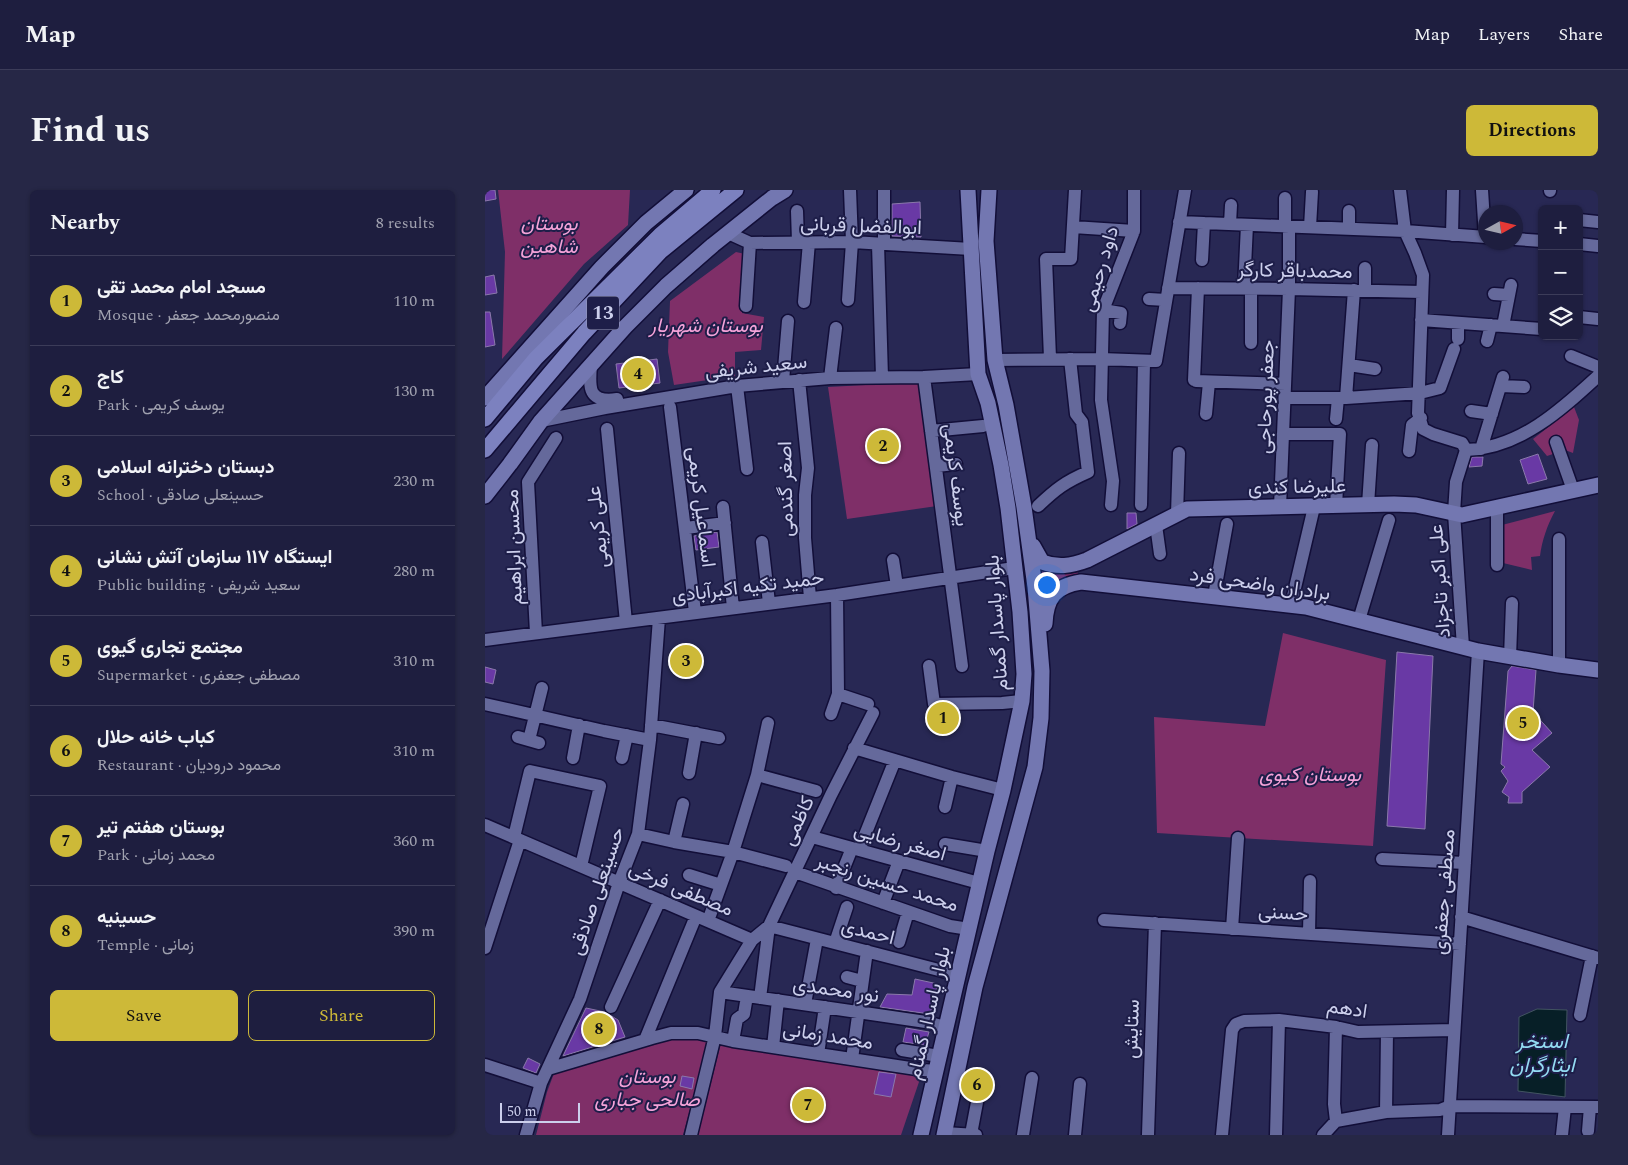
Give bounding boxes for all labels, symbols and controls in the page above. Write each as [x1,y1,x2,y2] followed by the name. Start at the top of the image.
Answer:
[25,17,75,53] text: Map
[1414,21,1450,48] text: Map
[1478,21,1530,48] text: Layers
[1558,21,1603,48] text: Share
[30,104,150,157] text: Find us
[1466,105,1598,156] button: Directions
[1478,205,1523,250] north arrow
[1538,205,1583,340] map controls
[1538,205,1583,250] button: +
[50,207,120,239] text: Nearby
[520,209,579,262] park label: بوستان شاهین
[800,209,922,243] street label: ابوالفضل قربانی
[376,211,435,235] text: 8 results
[1073,222,1127,316] street label: داود رحیمی
[1538,250,1583,295] button: −
[1236,255,1353,287] street label: محمدباقر کارگر
[97,273,266,302] text: مسجد امام محمد تقی
[62,289,70,313] text: 1
[393,289,435,313] text: 110 m
[1538,295,1583,340] button: layers
[587,296,619,330] road number: 13
[97,303,280,327] text: Mosque · منصورمحمد جعفر
[647,311,764,341] park label: بوستان شهریار
[1249,340,1283,454] street label: جعفر پورحاجی
[703,347,809,387] street label: سعید شریفی
[622,355,654,393] pin: 4
[97,363,124,392] text: کاج
[62,379,70,403] text: 2
[393,379,435,403] text: 130 m
[97,393,225,417] text: Park · یوسف کریمی
[935,422,977,528] street label: یوسف کریمی
[867,427,899,465] pin: 2
[770,441,802,537] street label: اصغر گندمی
[679,445,723,569] street label: اسماعیل کریمی
[97,453,275,482] text: دبستان دخترانه اسلامی
[62,469,70,493] text: 3
[393,469,435,493] text: 230 m
[1248,471,1346,503] street label: علیرضا کندی
[97,483,264,507] text: School · حسینعلی صادقی
[579,484,617,570] street label: علی کریمی
[497,489,531,605] street label: محسن ابراهیم
[1421,523,1459,639] street label: علی اکبر تاجزاد
[97,543,333,572] text: ایستگاه ۱۱۷ سازمان آتش نشانی
[977,554,1017,692] street label: بلوار پاسدار گمنام
[62,559,70,583] text: 4
[393,559,435,583] text: 280 m
[1188,559,1332,609] street label: برادران واضحی فرد
[670,563,826,611] street label: حمید تکیه اکبرآبادی
[1034,572,1060,598] your location
[97,573,300,597] text: Public building · سعید شریفی
[97,633,243,662] text: مجتمع تجاری گیوی
[670,642,702,680] pin: 3
[62,649,70,673] text: 5
[393,649,435,673] text: 310 m
[97,663,300,687] text: Supermarket · مصطفی جعفری
[927,699,959,737] pin: 1
[1507,704,1539,742] pin: 5
[97,723,215,752] text: کباب خانه حلال
[62,739,70,763] text: 6
[393,739,435,763] text: 310 m
[97,753,281,777] text: Restaurant · محمود درودیان
[1259,760,1362,790] park label: بوستان کیوی
[773,791,823,851] street label: کاظمی
[97,813,225,842] text: بوستان هفتم تیر
[850,815,950,869] street label: اصغر رضایی
[561,823,633,959] street label: حسینعلی صادقی
[1425,828,1463,956] street label: مصطفی جعفری
[62,829,70,853] text: 7
[393,829,435,853] text: 360 m
[97,843,215,867] text: Park · محمد زمانی
[811,845,962,920] street label: محمد حسین رنجبر
[624,854,738,924] street label: مصطفی فرخی
[1257,896,1309,930] street label: حسنی
[97,903,156,932] text: حسینیه
[838,911,898,953] street label: احمدی
[62,919,70,943] text: 8
[393,919,435,943] text: 390 m
[97,933,194,957] text: Temple · زمانی
[899,943,959,1083] street label: بلوار پاسدار گمنام
[791,969,881,1011] street label: نور محمدی
[50,990,238,1041] button: Save
[248,990,435,1041] button: Share
[1325,991,1369,1027] street label: ادهم
[1116,999,1148,1059] street label: ستایش
[583,1010,615,1048] pin: 8
[781,1014,875,1058] street label: محمد زمانی
[1509,1026,1577,1082] water label: استخر ایثارگران
[594,1062,701,1115] park label: بوستان صالحی جباری
[961,1066,993,1104] pin: 6
[792,1086,824,1124] pin: 7
[500,1100,580,1123] scale bar
[507,1101,537,1122] text: 50 m

